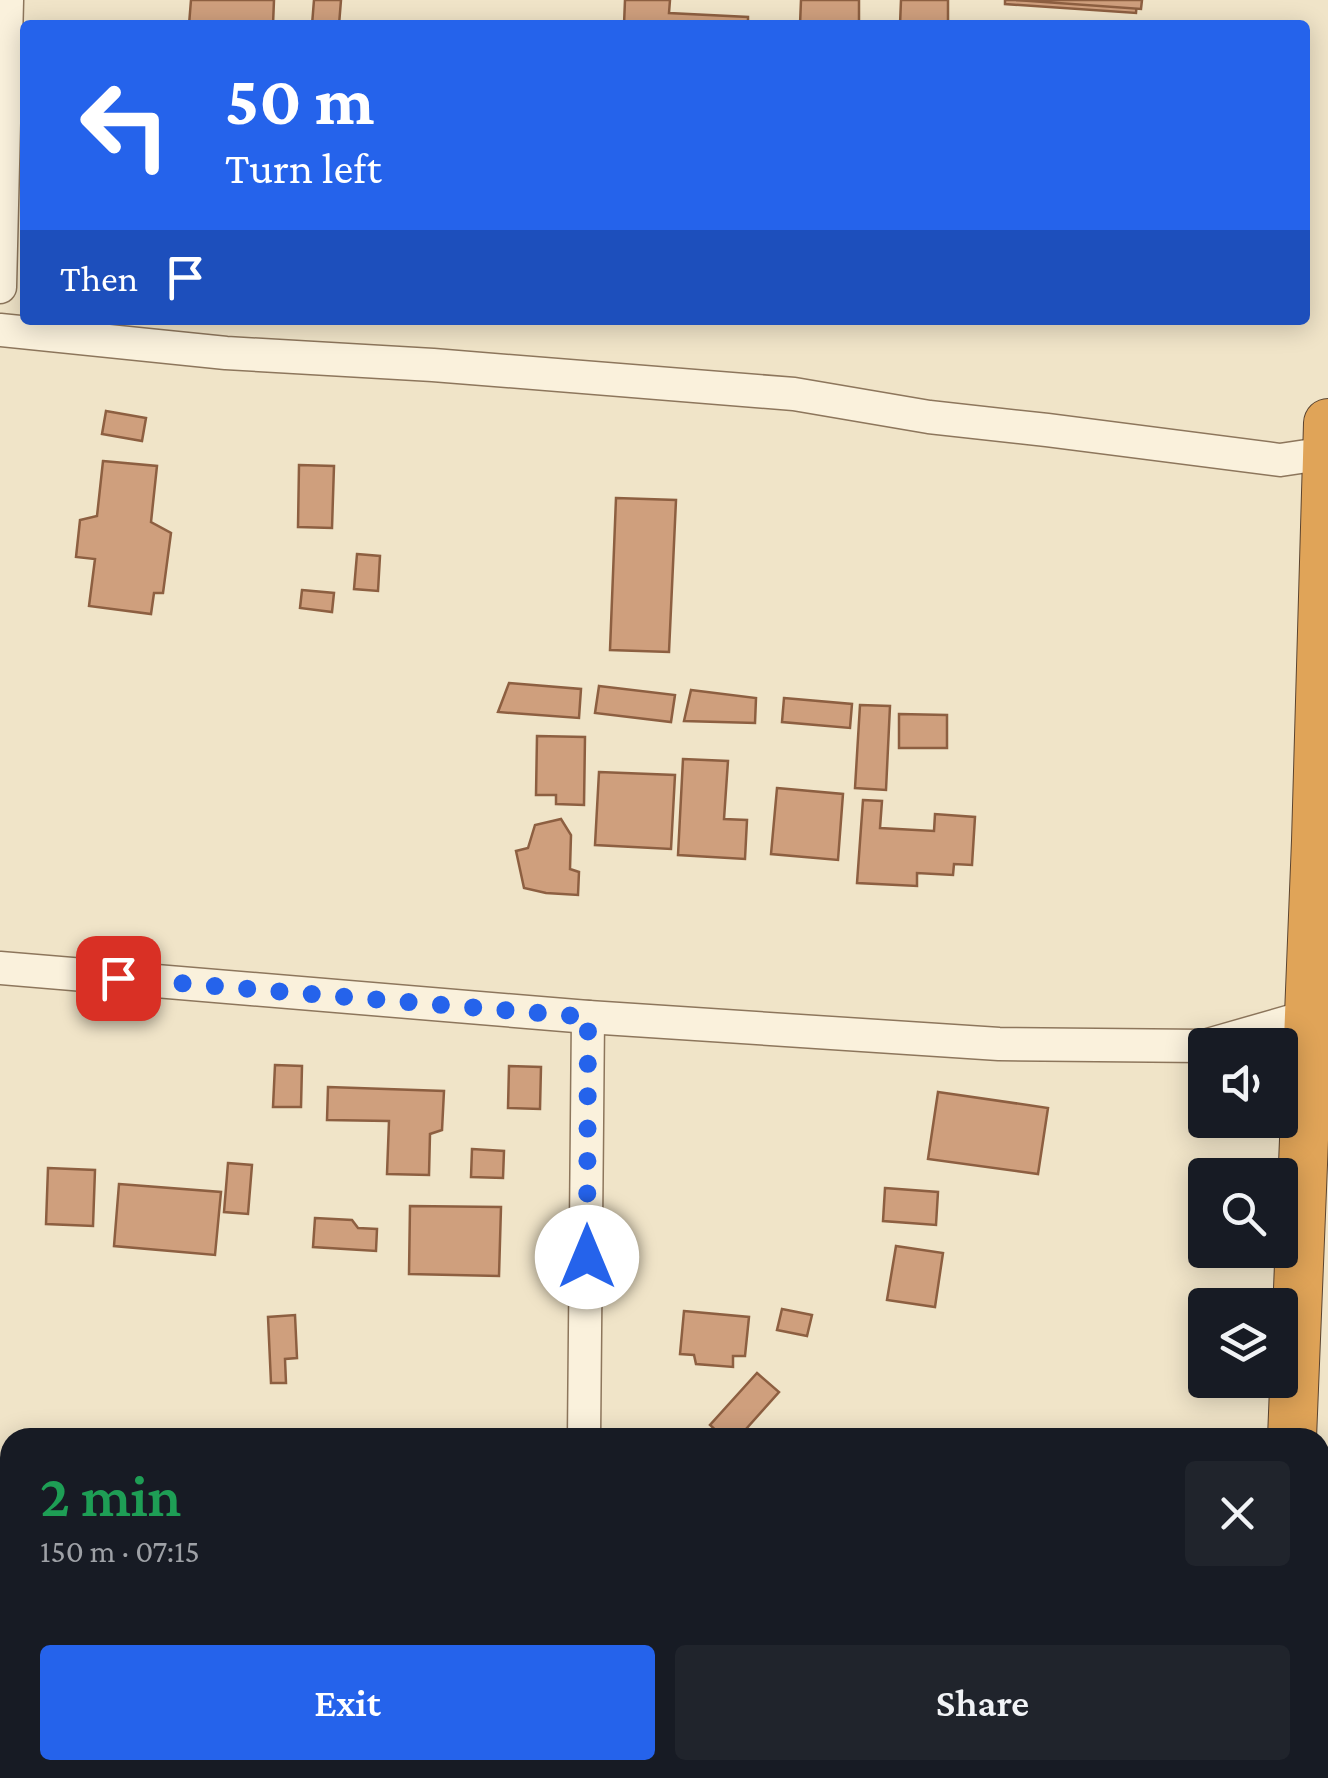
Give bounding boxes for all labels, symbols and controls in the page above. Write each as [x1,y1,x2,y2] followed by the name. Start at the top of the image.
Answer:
[60,60,190,190] icon: left
[225,61,375,139] text: 50 m
[225,143,382,193] text: Turn left
[158,250,213,305] icon: arrive
[60,257,138,299] text: Then
[76,936,161,1021] pin
[91,951,146,1006] icon: arrive
[1188,1028,1298,1398] map controls
[1188,1028,1298,1138] button: sound
[1188,1158,1298,1268] button: search
[535,1205,639,1309] position arrow
[1188,1288,1298,1398] button: layers
[1185,1461,1290,1566] button: close
[40,1462,181,1529] text: 2 min
[40,1533,200,1569] text: 150 m · 07:15
[40,1645,655,1760] button: Exit
[675,1645,1290,1760] button: Share

